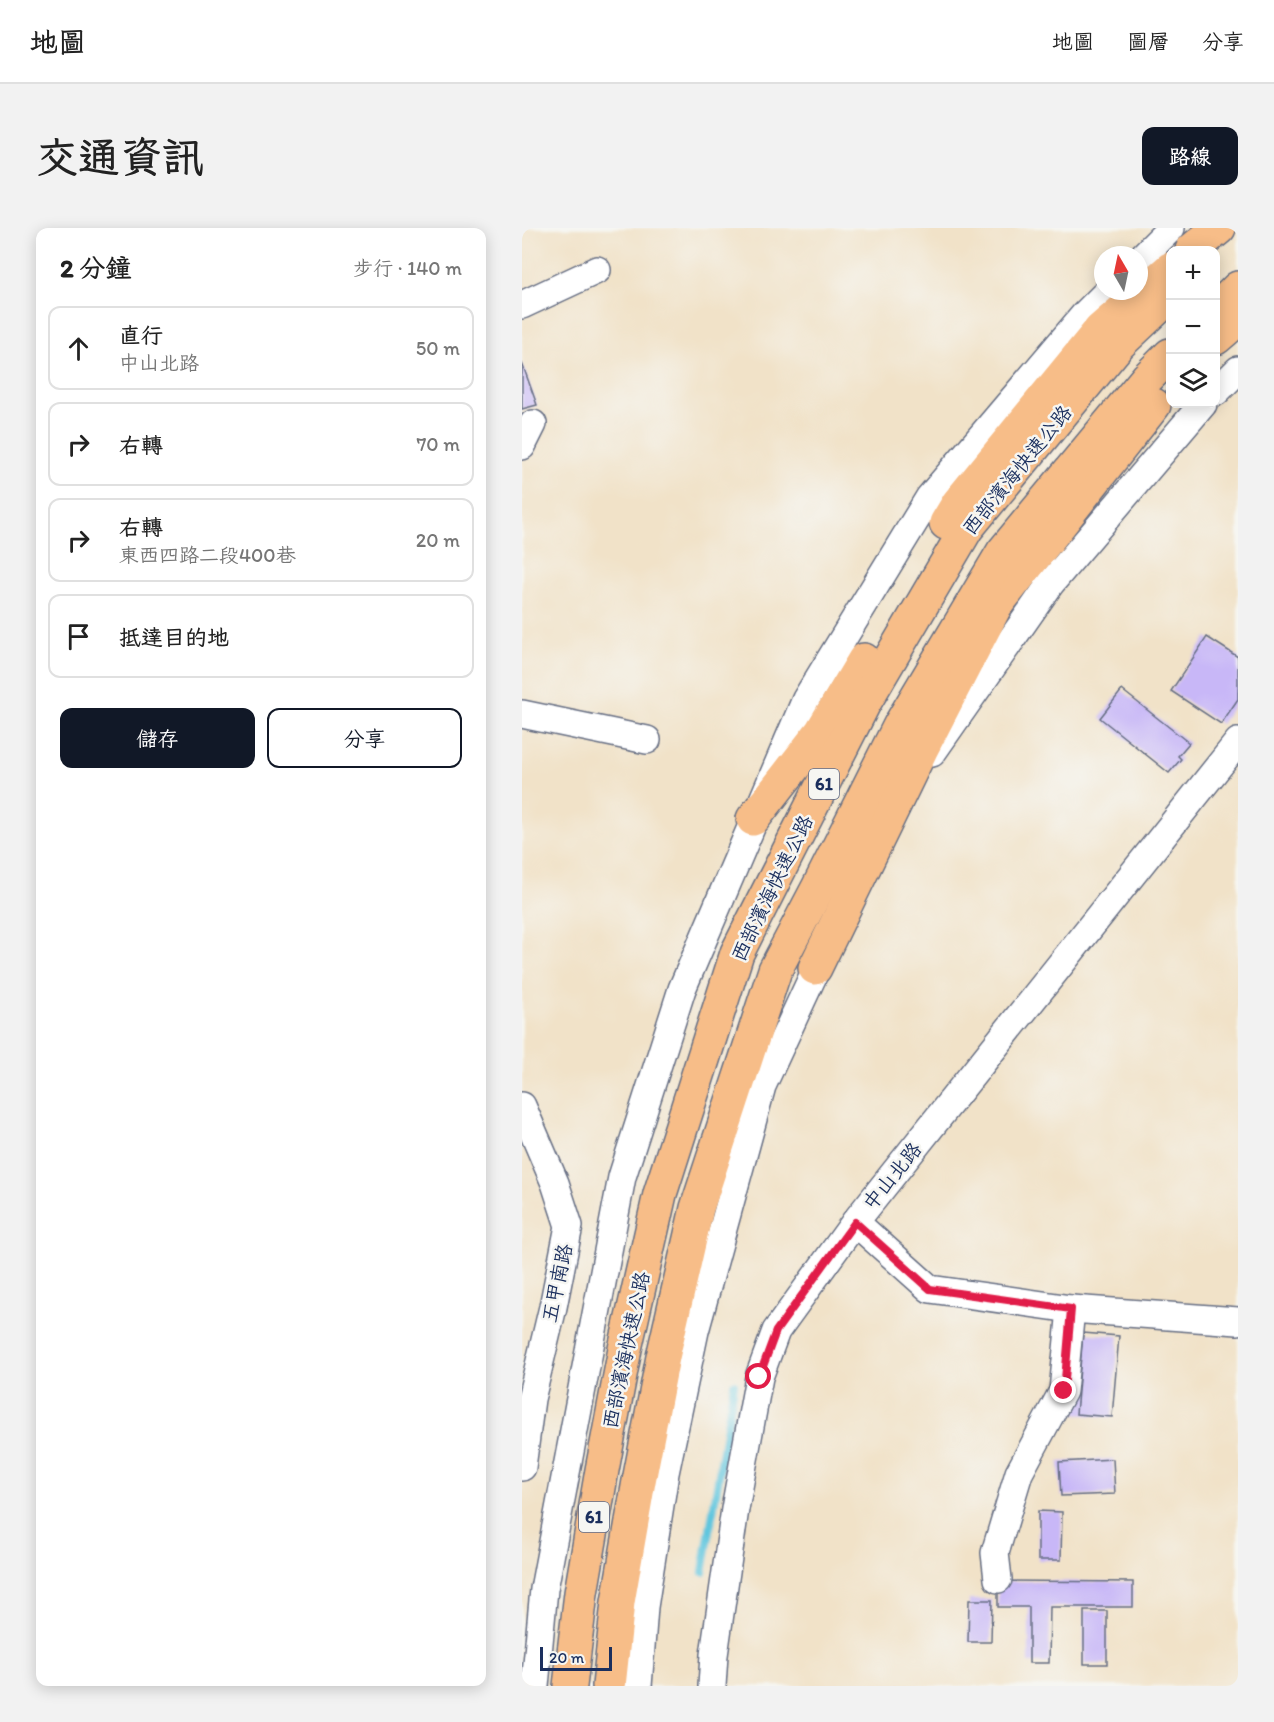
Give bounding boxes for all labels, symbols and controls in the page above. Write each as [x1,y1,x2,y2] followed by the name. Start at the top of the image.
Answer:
[30,25,86,59] text: 地圖
[1052,29,1094,54] text: 地圖
[1127,29,1169,54] text: 圖層
[1202,29,1244,54] text: 分享
[1142,127,1238,185] button: 路線
[36,132,204,183] text: 交通資訊
[1094,246,1148,300] north arrow
[1166,246,1220,408] map controls
[1166,246,1220,300] button: +
[60,252,132,284] text: 2 分鐘
[353,256,462,280] text: 步行 · 140 m
[1166,300,1220,354] button: −
[119,322,163,349] text: 直行
[62,332,95,365] icon: ahead
[416,336,460,360] text: 50 m
[119,351,199,375] text: 中山北路
[1166,354,1220,408] button: layers
[957,399,1077,540] street label: 西部濱海快速公路
[62,428,95,461] icon: right
[119,432,163,459] text: 右轉
[416,432,460,456] text: 70 m
[119,514,163,541] text: 右轉
[62,524,95,557] icon: right
[416,528,460,552] text: 20 m
[119,543,296,567] text: 東西四路二段400巷
[62,620,95,653] icon: arrive
[119,624,229,651] text: 抵達目的地
[60,708,255,768] button: 儲存
[267,708,462,768] button: 分享
[809,769,839,799] road number: 61
[726,810,818,965] street label: 西部濱海快速公路
[858,1137,927,1215] street label: 中山北路
[537,1240,577,1325] street label: 五甲南路
[598,1268,655,1431] street label: 西部濱海快速公路
[745,1363,771,1389] route start
[1050,1377,1076,1403] route end
[579,1502,609,1532] road number: 61
[540,1644,612,1672] scale bar
[549,1648,584,1667] text: 20 m

